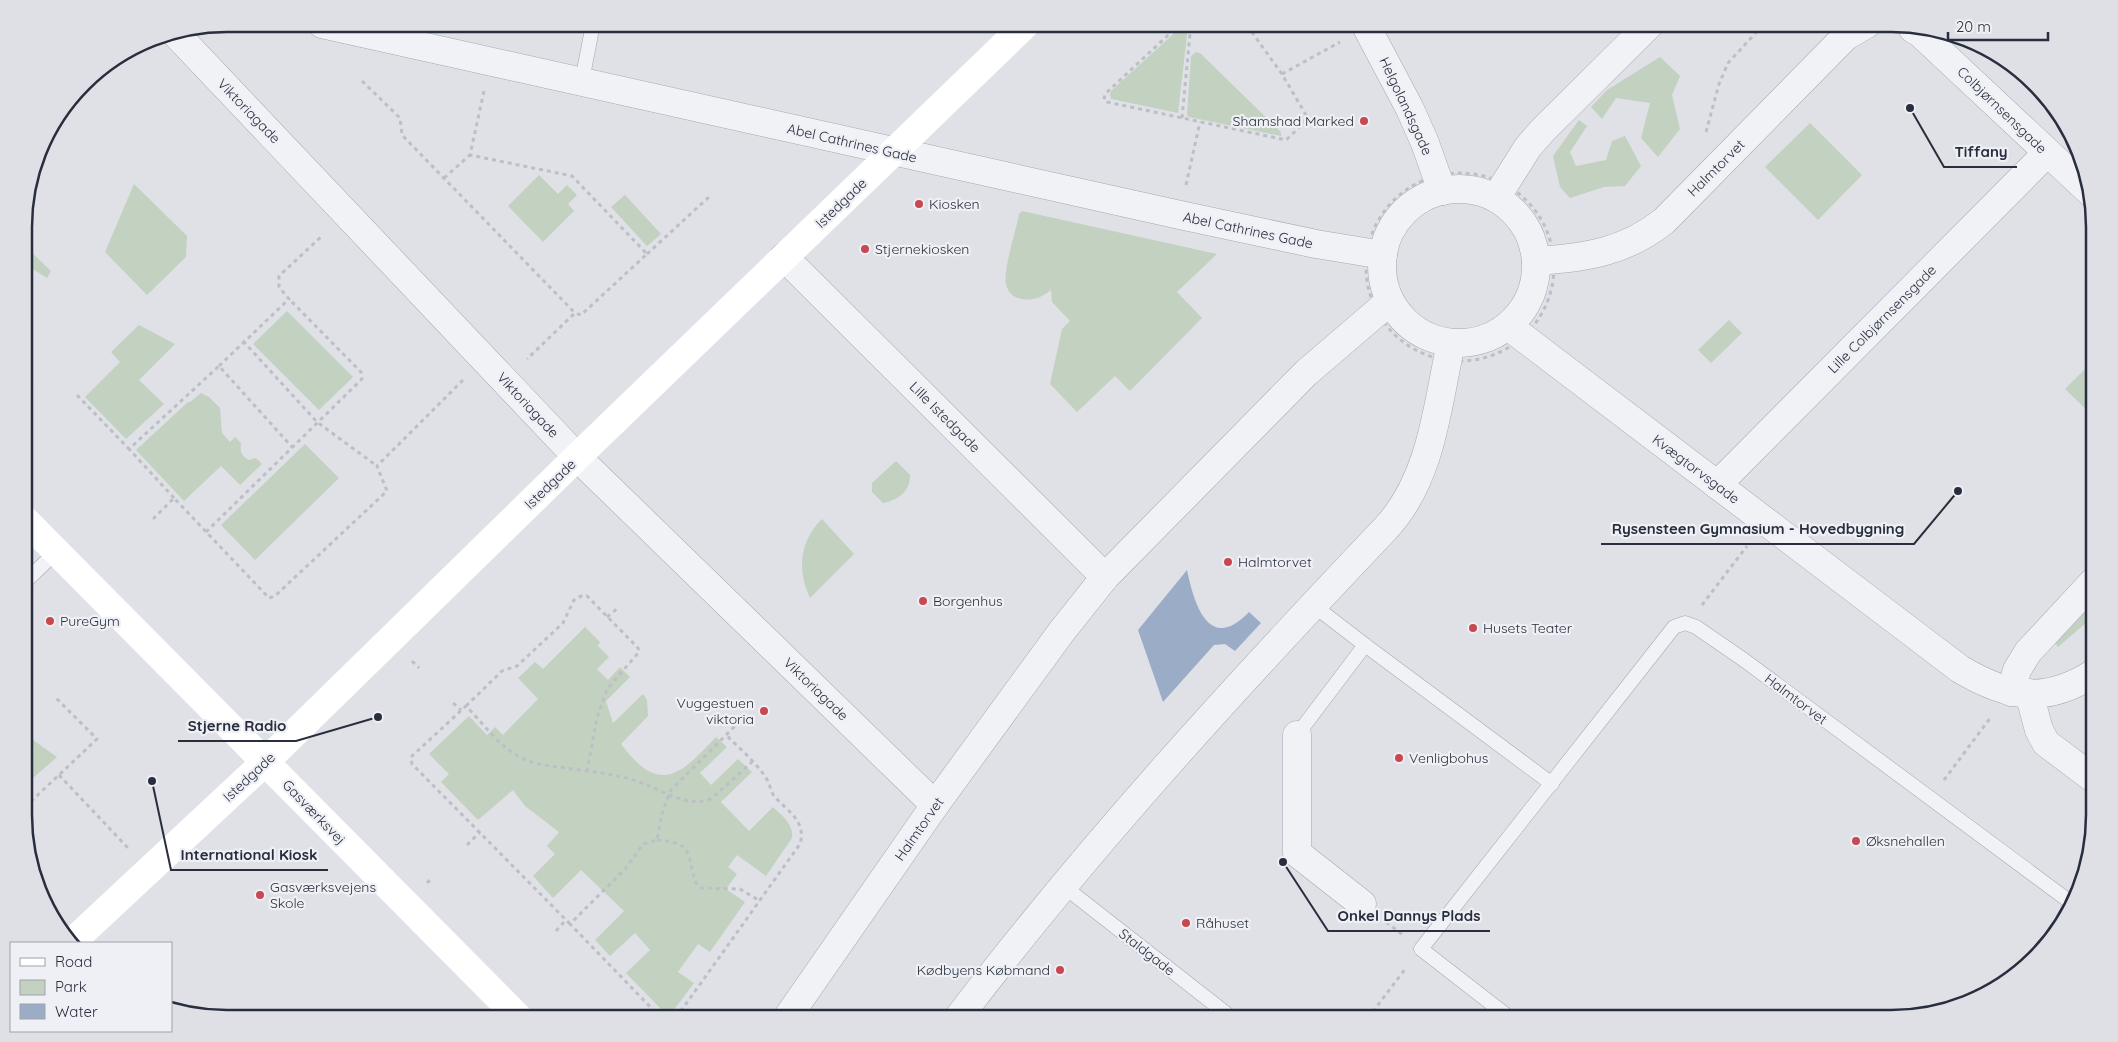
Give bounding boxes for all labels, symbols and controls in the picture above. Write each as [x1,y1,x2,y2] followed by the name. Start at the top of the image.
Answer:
[1948,10,2048,42] scale bar
[1956,17,1991,36] text: 20 m
[1375,54,1437,158] street label: Helgolandsgade
[1953,63,2051,157] street label: Colbjørnsensgade
[214,75,284,147] street label: Viktoriagade
[1233,112,1354,130] place label: Shamshad Marked
[1358,115,1370,127] marker: Shamshad Marked
[785,119,919,167] street label: Abel Cathrines Gade
[1684,135,1749,200] street label: Halmtorvet
[1944,137,2017,167] callout: Tiffany
[1954,142,2008,161] text: Tiffany
[811,174,871,232] street label: Istedgade
[929,195,980,213] place label: Kiosken
[913,198,925,210] marker: Kiosken
[1181,207,1315,253] street label: Abel Cathrines Gade
[875,240,969,258] place label: Stjernekiosken
[859,243,871,255] marker: Stjernekiosken
[1824,261,1940,377] street label: Lille Colbjørnsensgade
[493,368,563,442] street label: Viktoriagade
[906,378,984,456] street label: Lille Istedgade
[1649,430,1743,508] street label: Kvægtorvsgade
[520,455,580,513] street label: Istedgade
[1601,514,1914,544] callout: Rysensteen Gymnasium - Hovedbygning
[1612,519,1904,538] text: Rysensteen Gymnasium - Hovedbygning
[1238,553,1312,571] place label: Halmtorvet
[1222,556,1234,568] marker: Halmtorvet
[933,592,1003,610] place label: Borgenhus
[917,595,929,607] marker: Borgenhus
[60,612,120,630] place label: PureGym
[44,615,56,627] marker: PureGym
[1483,619,1573,637] place label: Husets Teater
[1467,622,1479,634] marker: Husets Teater
[780,654,852,724] street label: Viktoriagade
[1761,670,1831,729] street label: Halmtorvet
[677,694,754,728] place label: Vuggestuen viktoria
[758,705,770,717] marker: Vuggestuen viktoria
[178,711,296,741] callout: Stjerne Radio
[188,716,286,735] text: Stjerne Radio
[219,748,279,806] street label: Istedgade
[1409,749,1488,767] place label: Venligbohus
[1393,752,1405,764] marker: Venligbohus
[279,776,349,848] street label: Gasværksvej
[890,793,948,864] street label: Halmtorvet
[1866,832,1945,850] place label: Øksnehallen
[1850,835,1862,847] marker: Øksnehallen
[171,840,328,870] callout: International Kiosk
[181,845,317,864] text: International Kiosk
[270,878,376,912] place label: Gasværksvejens Skole
[254,889,266,901] marker: Gasværksvejens Skole
[1328,901,1490,931] callout: Onkel Dannys Plads
[1338,906,1480,925] text: Onkel Dannys Plads
[1196,914,1249,932] place label: Råhuset
[1180,917,1192,929] marker: Råhuset
[1115,925,1179,980] street label: Staldgade
[10,942,172,1032] legend
[55,952,92,971] text: Road
[917,961,1050,979] place label: Kødbyens Købmand
[1054,964,1066,976] marker: Kødbyens Købmand
[55,977,87,996] text: Park
[55,1002,98,1021] text: Water

